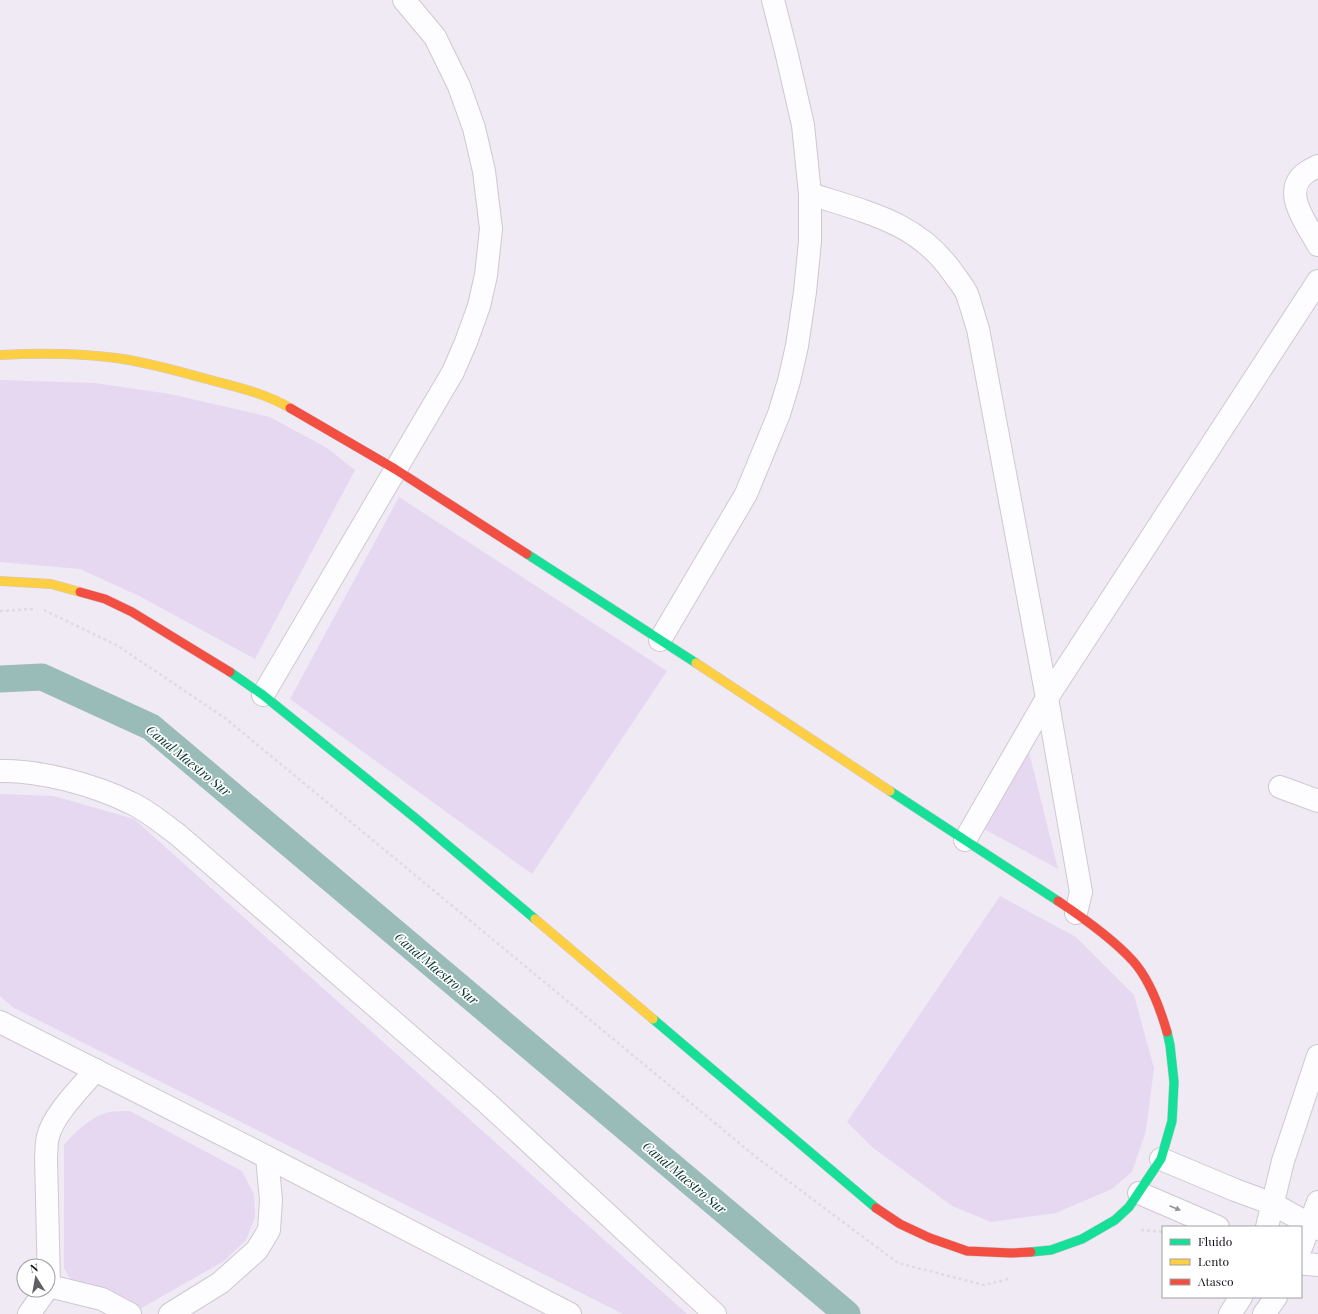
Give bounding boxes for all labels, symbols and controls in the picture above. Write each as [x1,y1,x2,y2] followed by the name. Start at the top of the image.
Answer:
[143,721,235,800] water label: Canal Maestro Sur
[392,928,483,1008] water label: Canal Maestro Sur
[640,1137,731,1217] water label: Canal Maestro Sur
[1169,1205,1181,1212] one-way arrow
[1162,1226,1302,1298] legend
[1198,1233,1233,1249] text: Fluido
[1198,1253,1230,1269] text: Lento
[16,1258,56,1298] north arrow
[29,1260,39,1276] text: N
[1197,1273,1234,1289] text: Atasco

